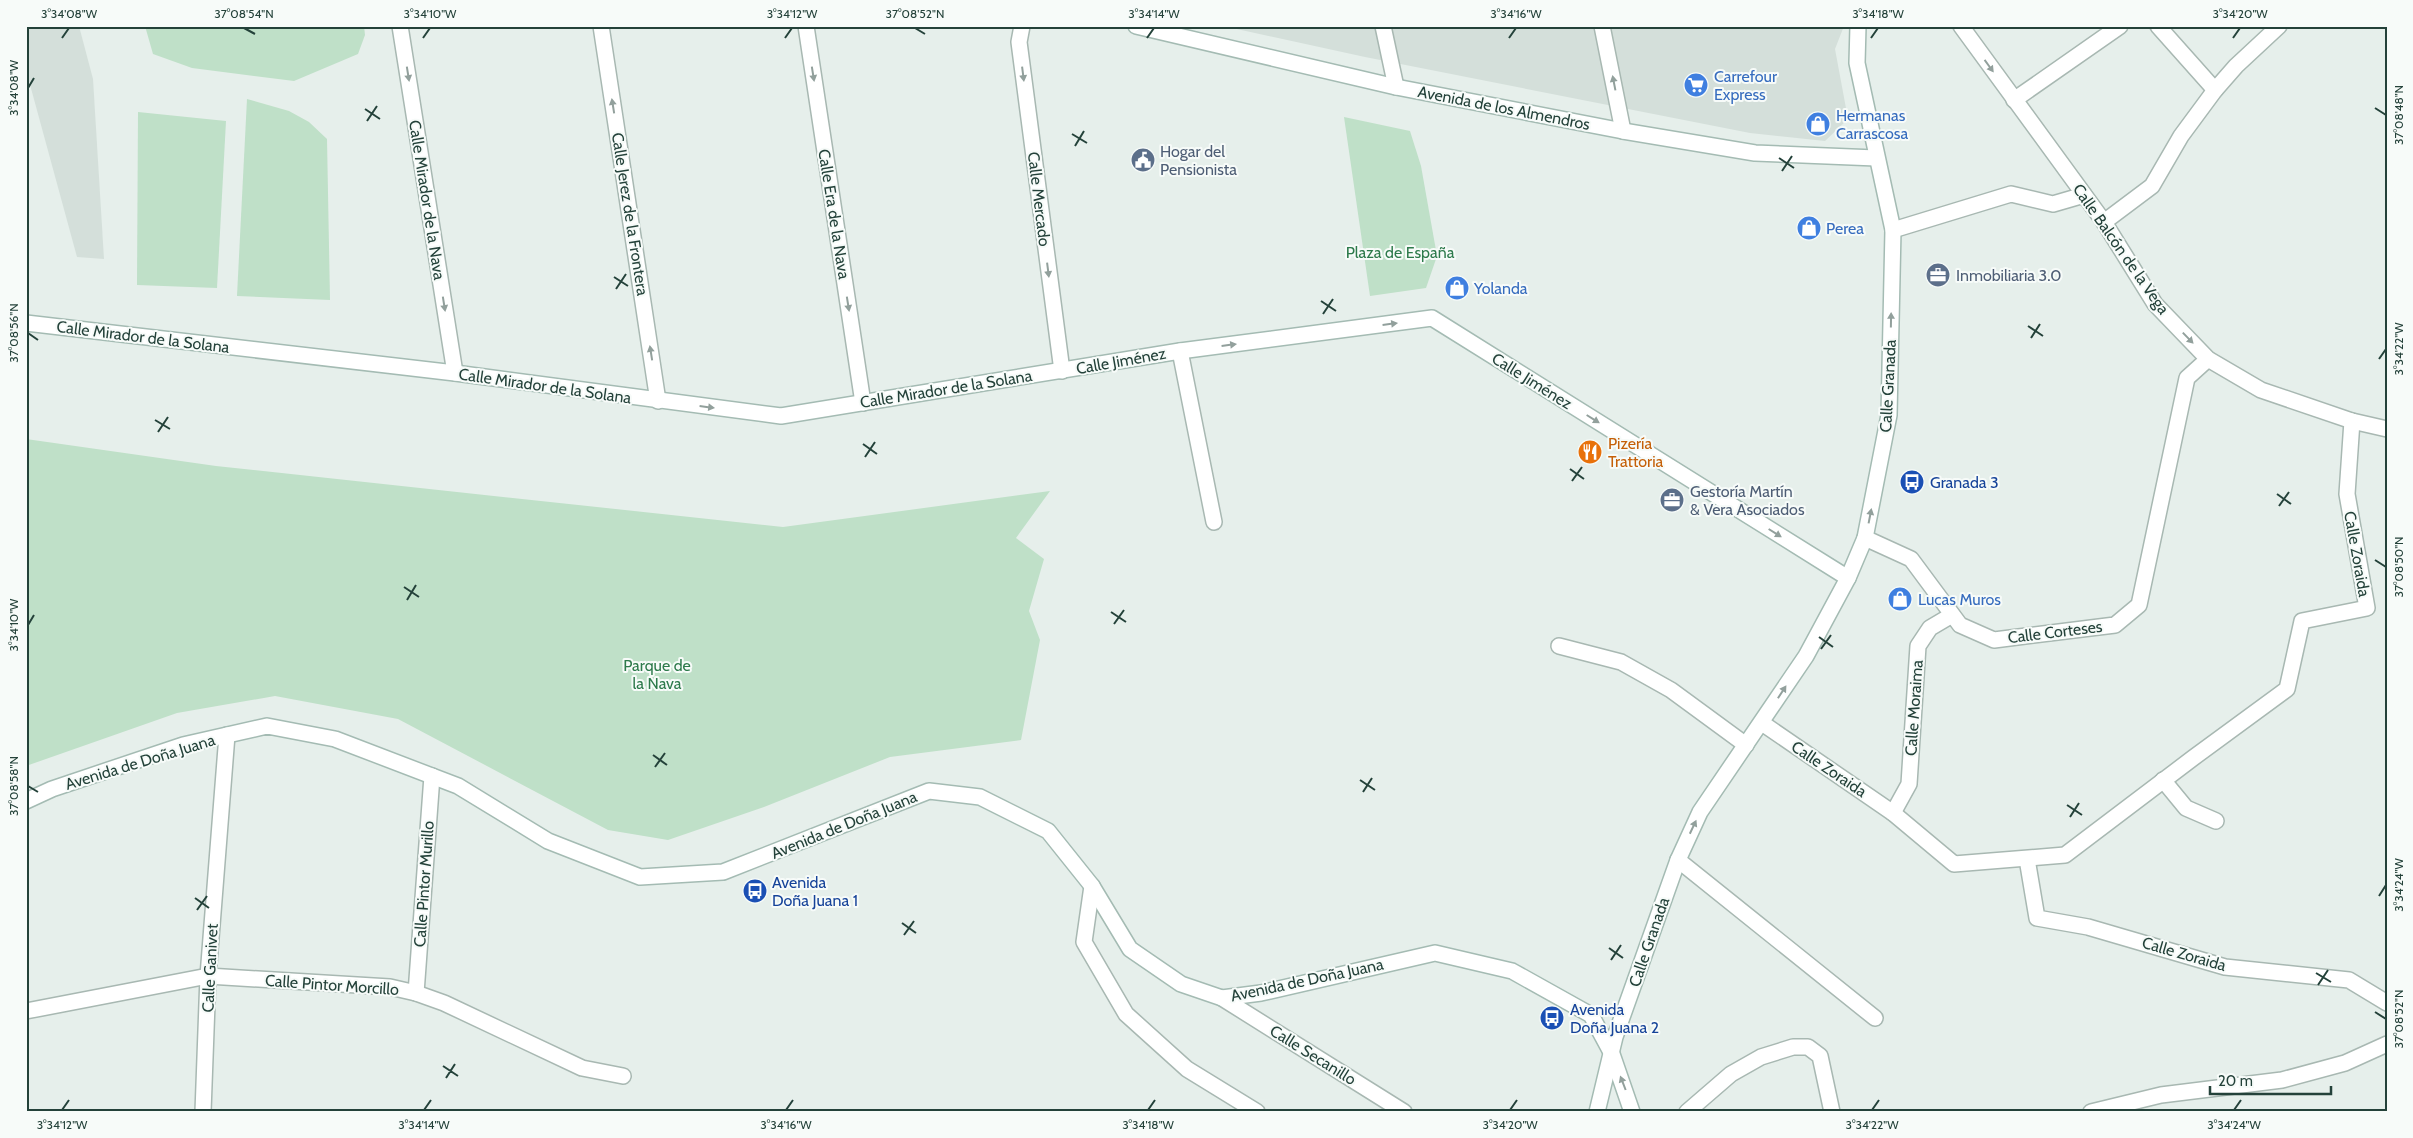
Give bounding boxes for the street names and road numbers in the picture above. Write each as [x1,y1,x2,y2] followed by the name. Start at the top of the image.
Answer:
[1416,82,1592,134] street label: Avenida de los Almendros
[405,119,449,282] street label: Calle Mirador de la Nava
[608,131,652,297] street label: Calle Jerez de la Frontera
[814,148,854,281] street label: Calle Era de la Nava
[1024,151,1054,248] street label: Calle Mercado
[2069,180,2173,318] street label: Calle Balcón de la Vega
[56,317,231,357] street label: Calle Mirador de la Solana
[1876,339,1900,433] street label: Calle Granada
[1075,344,1168,378] street label: Calle Jiménez
[1488,349,1576,413] street label: Calle Jiménez
[458,364,633,408] street label: Calle Mirador de la Solana
[859,366,1034,412] street label: Calle Mirador de la Solana
[2340,510,2374,599] street label: Calle Zoraida
[2007,617,2104,647] street label: Calle Corteses
[1901,659,1927,757] street label: Calle Moraima
[63,730,217,794] street label: Avenida de Doña Juana
[1788,737,1870,801] street label: Calle Zoraida
[768,787,920,863] street label: Avenida de Doña Juana
[410,820,438,948] street label: Calle Pintor Murillo
[1625,895,1673,989] street label: Calle Granada
[198,923,222,1013] street label: Calle Ganivet
[2140,933,2228,975] street label: Calle Zoraida
[1229,954,1385,1005] street label: Avenida de Doña Juana
[264,971,400,999] street label: Calle Pintor Morcillo
[1266,1021,1360,1089] street label: Calle Secanillo

